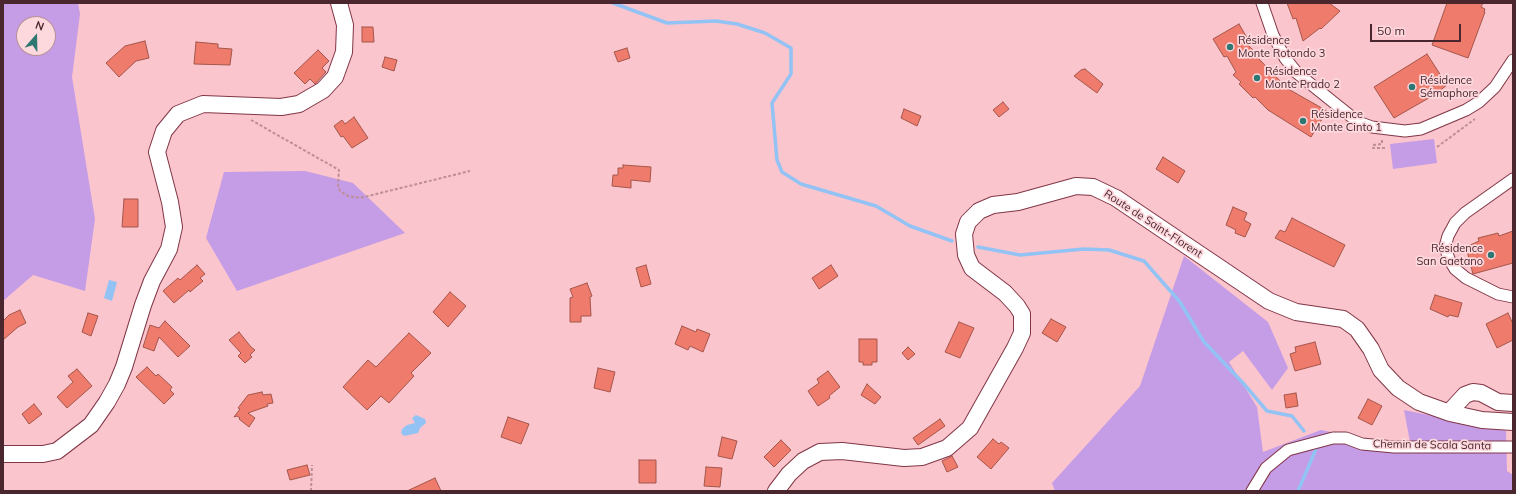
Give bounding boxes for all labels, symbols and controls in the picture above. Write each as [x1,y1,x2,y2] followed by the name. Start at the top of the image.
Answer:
[16,16,56,56] north arrow
[1372,16,1463,42] scale bar
[33,18,46,34] text: N
[1377,23,1405,38] text: 50 m
[1238,34,1325,60] place label: Résidence Monte Rotondo 3
[1225,42,1235,52] marker: Résidence Monte Rotondo 3
[1265,65,1340,91] place label: Résidence Monte Prado 2
[1252,73,1262,83] marker: Résidence Monte Prado 2
[1420,74,1478,100] place label: Résidence Sémaphore
[1407,82,1417,92] marker: Résidence Sémaphore
[1311,108,1382,134] place label: Résidence Monte Cinto 1
[1298,116,1308,126] marker: Résidence Monte Cinto 1
[1101,187,1205,261] street label: Route de Saint-Florent
[1416,242,1483,268] place label: Résidence San Gaetano
[1486,250,1496,260] marker: Résidence San Gaetano
[1373,437,1491,453] street label: Chemin de Scala Santa

